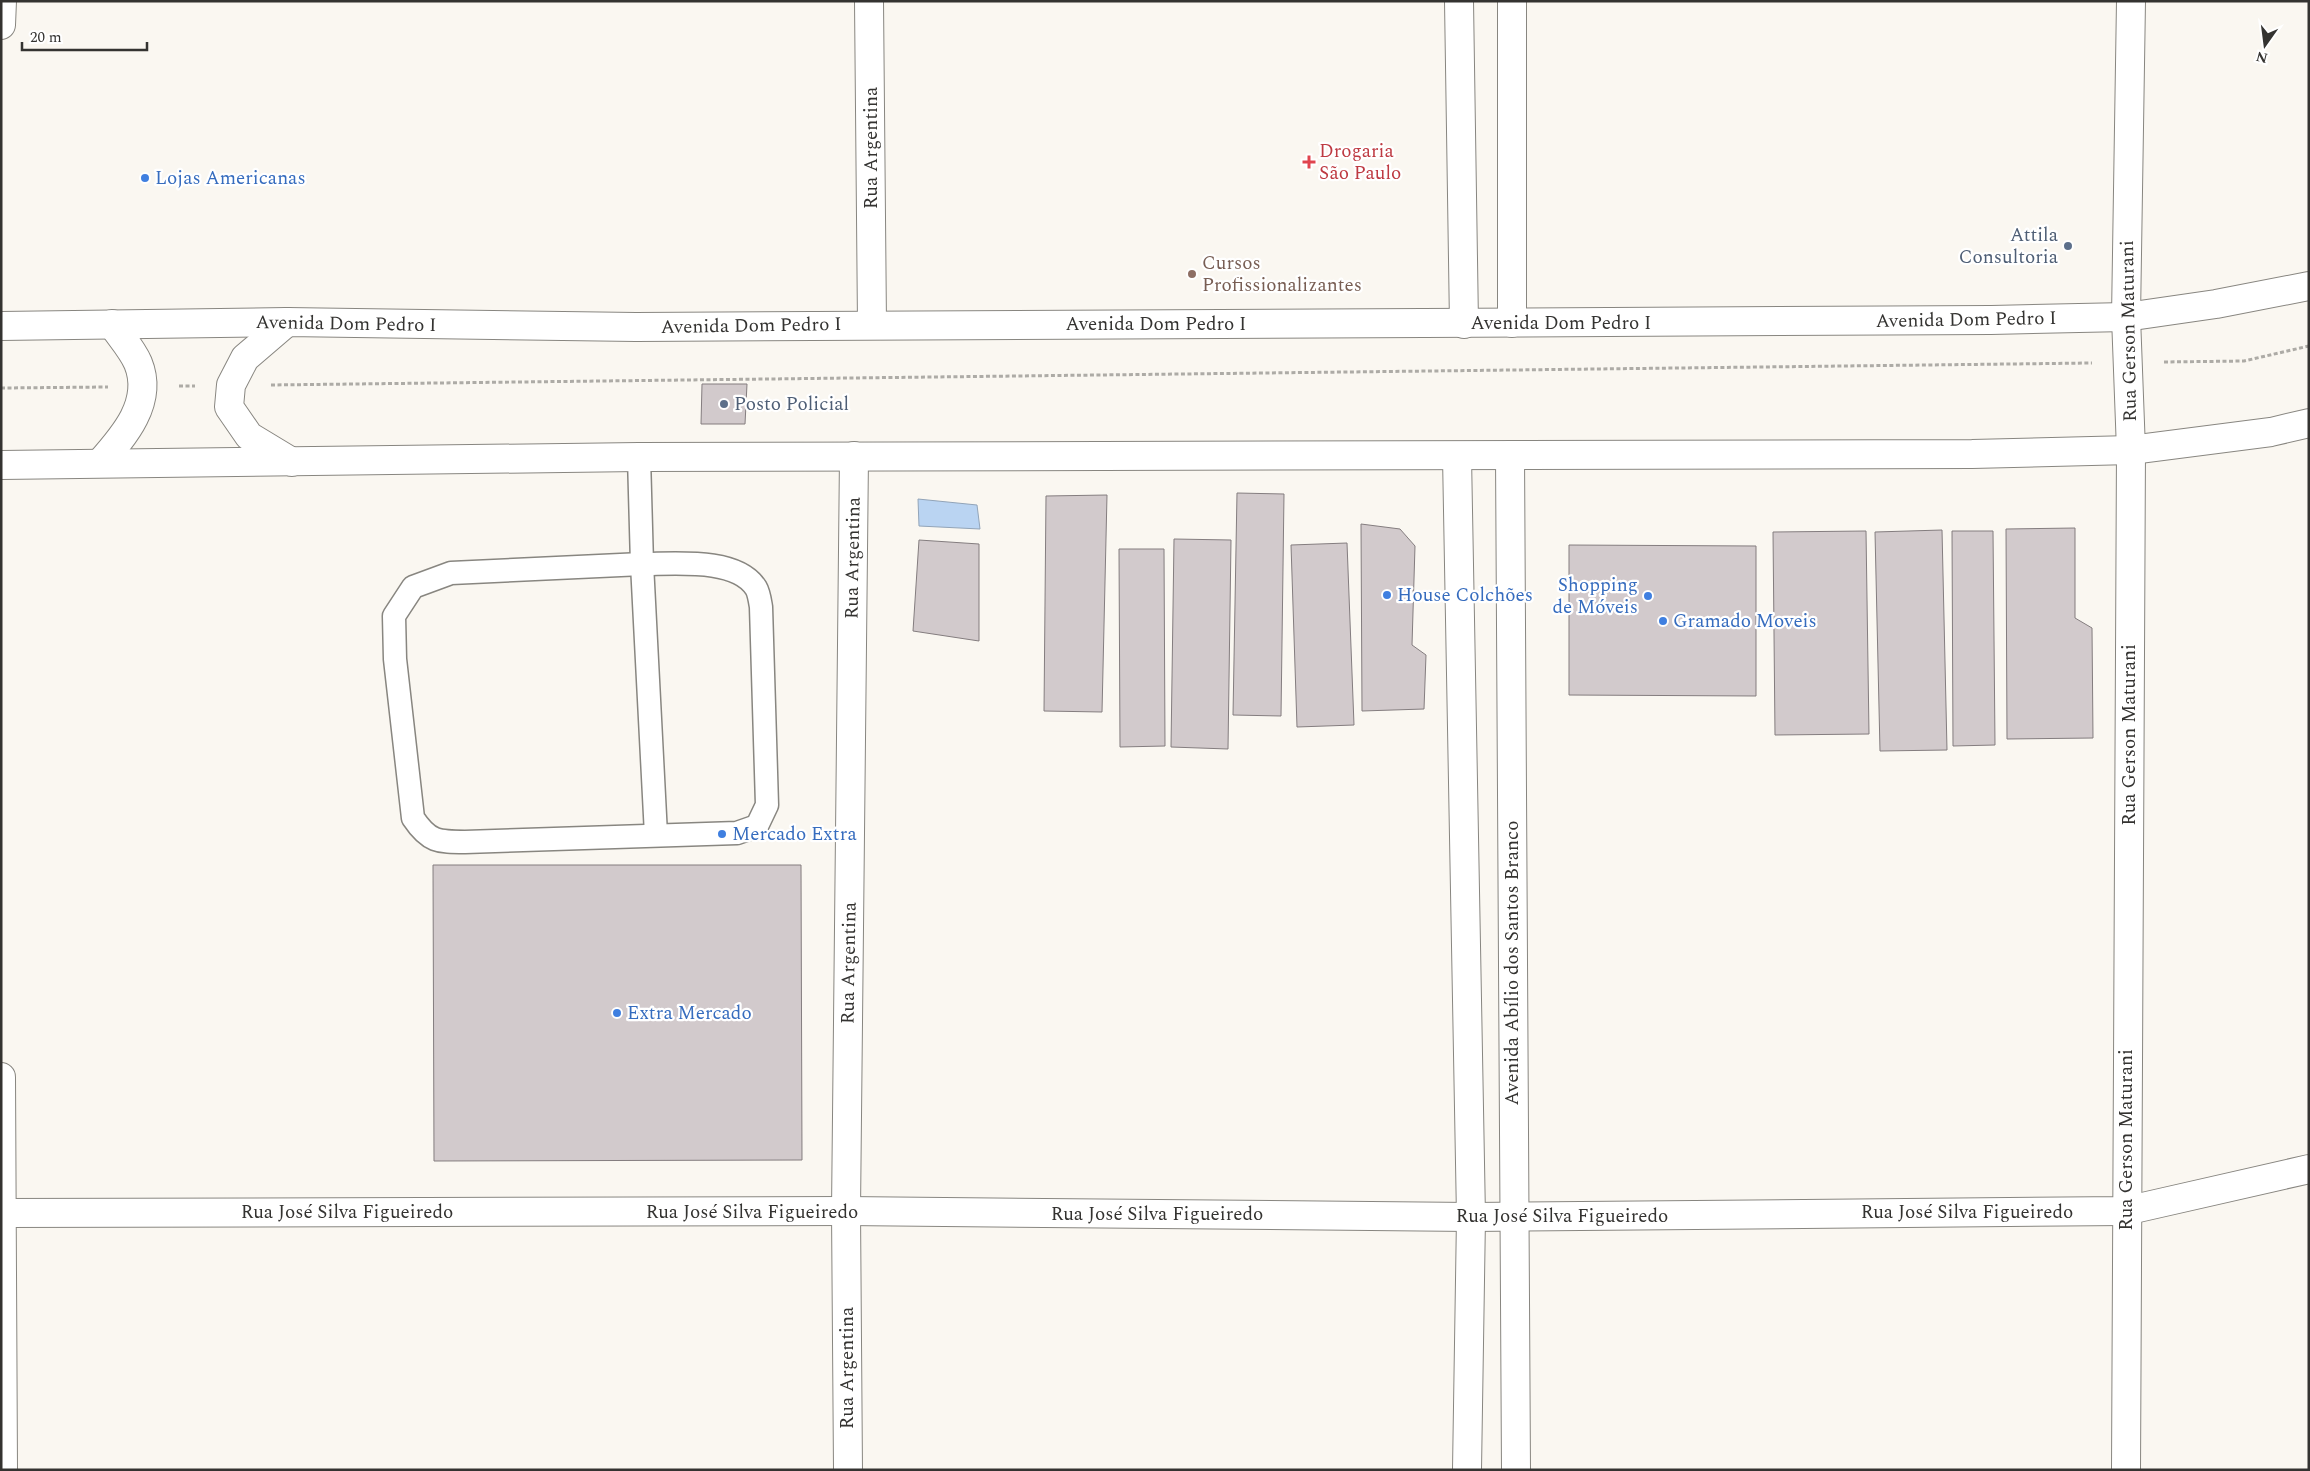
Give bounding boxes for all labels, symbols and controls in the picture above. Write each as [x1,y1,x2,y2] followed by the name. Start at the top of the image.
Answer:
[22,20,148,52] scale bar
[2240,20,2290,70] north arrow
[30,26,62,49] text: 20 m
[2254,46,2270,69] text: N
[857,86,886,209] street label: Rua Argentina
[1319,137,1401,188] place label: Drogaria São Paulo
[1303,156,1315,168] marker: Drogaria São Paulo
[155,164,306,193] place label: Lojas Americanas
[139,172,151,184] marker: Lojas Americanas
[1959,221,2059,272] place label: Attila Consultoria
[2062,240,2074,252] marker: Attila Consultoria
[2113,240,2145,422] street label: Rua Gerson Maturani
[1202,249,1362,300] place label: Cursos Profissionalizantes
[1186,268,1198,280] marker: Cursos Profissionalizantes
[1875,304,2057,336] street label: Avenida Dom Pedro I
[255,308,437,340] street label: Avenida Dom Pedro I
[1471,309,1651,338] street label: Avenida Dom Pedro I
[660,310,842,342] street label: Avenida Dom Pedro I
[1066,310,1246,339] street label: Avenida Dom Pedro I
[734,390,849,419] place label: Posto Policial
[718,398,730,410] marker: Posto Policial
[837,496,869,619] street label: Rua Argentina
[1552,571,1638,622] place label: Shopping de Móveis
[1397,581,1533,610] place label: House Colchões
[1381,589,1393,601] marker: House Colchões
[1642,590,1654,602] marker: Shopping de Móveis
[1673,607,1817,636] place label: Gramado Moveis
[1657,615,1669,627] marker: Gramado Moveis
[2115,644,2144,826] street label: Rua Gerson Maturani
[732,820,857,849] place label: Mercado Extra
[1498,821,1527,1105] street label: Avenida Abílio dos Santos Branco
[716,828,728,840] marker: Mercado Extra
[833,901,865,1024] street label: Rua Argentina
[627,999,752,1028] place label: Extra Mercado
[611,1007,623,1019] marker: Extra Mercado
[2112,1049,2141,1231] street label: Rua Gerson Maturani
[241,1198,453,1227] street label: Rua José Silva Figueiredo
[646,1198,858,1227] street label: Rua José Silva Figueiredo
[1861,1198,2073,1227] street label: Rua José Silva Figueiredo
[1051,1200,1263,1229] street label: Rua José Silva Figueiredo
[1456,1202,1668,1231] street label: Rua José Silva Figueiredo
[833,1306,862,1429] street label: Rua Argentina

